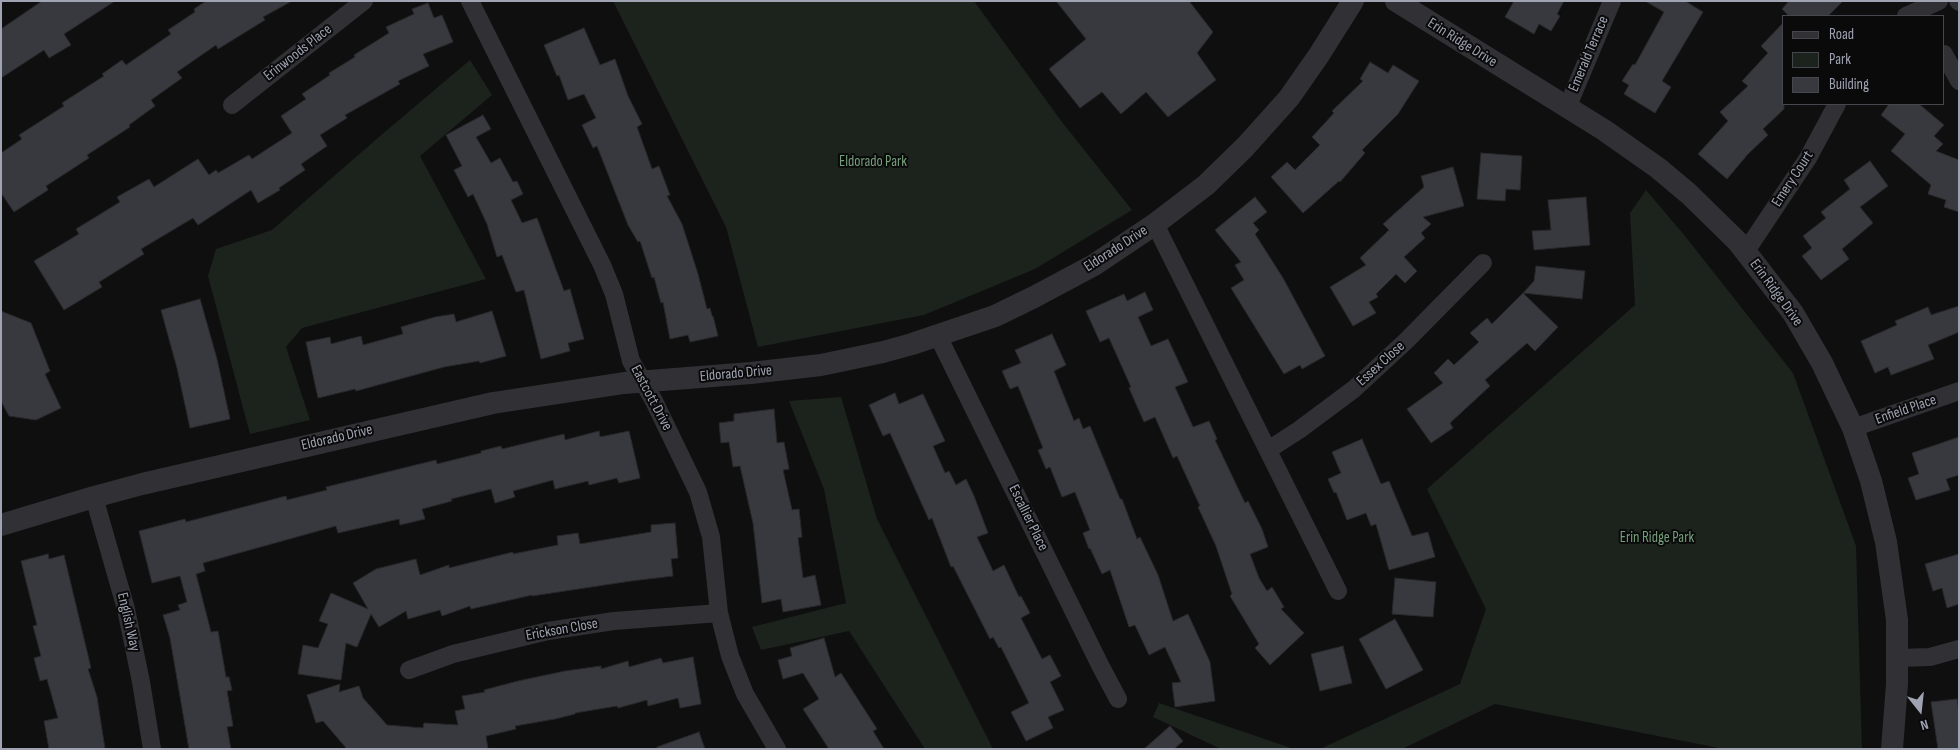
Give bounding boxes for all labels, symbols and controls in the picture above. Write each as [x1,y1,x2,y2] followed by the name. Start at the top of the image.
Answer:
[1565,13,1613,95] street label: Emerald Terrace
[1424,15,1500,71] street label: Erin Ridge Drive
[1782,15,1945,105] legend
[260,21,336,85] street label: Erinwoods Place
[1829,25,1854,44] text: Road
[1829,50,1851,69] text: Park
[1829,75,1869,94] text: Building
[1768,148,1818,210] street label: Emery Court
[839,153,907,171] park label: Eldorado Park
[1081,222,1151,276] street label: Eldorado Drive
[1746,256,1806,330] street label: Erin Ridge Drive
[1353,338,1409,390] street label: Essex Close
[626,362,676,434] street label: Eastcott Drive
[699,362,773,386] street label: Eldorado Drive
[1873,391,1939,429] street label: Enfield Place
[300,421,374,455] street label: Eldorado Drive
[1004,482,1052,554] street label: Escallier Place
[1620,529,1694,547] park label: Erin Ridge Park
[113,591,143,653] street label: English Way
[525,615,599,645] street label: Erickson Close
[1895,685,1945,735] north arrow
[1918,716,1930,734] text: N

